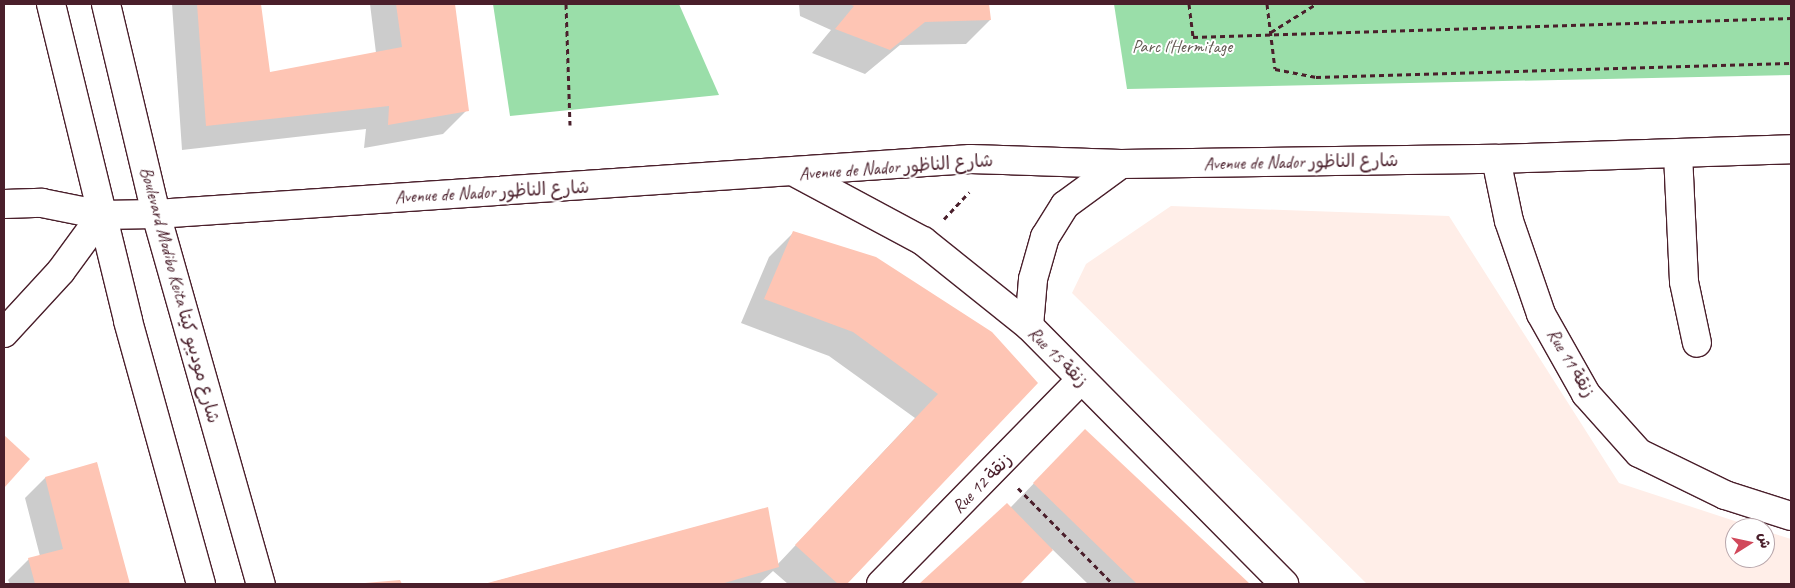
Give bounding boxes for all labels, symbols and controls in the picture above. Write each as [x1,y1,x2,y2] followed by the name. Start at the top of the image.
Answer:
[1132,35,1232,57] park label: Parc l'Hermitage
[798,149,994,185] street label: Avenue de Nador شارع الناظور
[1203,149,1399,175] street label: Avenue de Nador شارع الناظور
[135,165,225,425] street label: Boulevard Modibo Keita شارع موديبو كيتا
[394,176,590,208] street label: Avenue de Nador شارع الناظور
[1023,322,1093,392] street label: Rue 15 زنقة
[1542,325,1600,401] street label: Rue 11 زنقة
[947,448,1017,518] street label: Rue 12 زنقة
[1725,518,1775,568] north arrow
[1755,531,1774,550] text: ش

